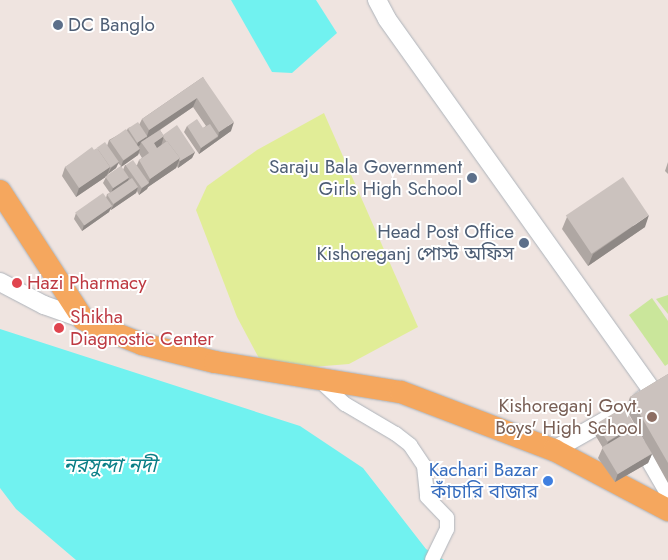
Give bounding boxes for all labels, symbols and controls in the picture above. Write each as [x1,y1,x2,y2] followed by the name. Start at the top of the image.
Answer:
[68,14,155,36] place label: DC Banglo
[52,19,64,31] marker: DC Banglo
[269,156,462,200] place label: Saraju Bala Government Girls High School
[466,172,478,184] marker: Saraju Bala Government Girls High School
[317,221,514,265] place label: Head Post Office Kishoreganj পোস্ট অফিস
[518,237,530,249] marker: Head Post Office Kishoreganj পোস্ট অফিস
[27,272,147,294] place label: Hazi Pharmacy
[11,277,23,289] marker: Hazi Pharmacy
[70,306,214,350] place label: Shikha Diagnostic Center
[52,321,66,335] marker: Shikha Diagnostic Center
[495,395,642,439] place label: Kishoreganj Govt. Boys' High School
[646,411,658,423] marker: Kishoreganj Govt. Boys' High School
[63,453,157,477] water label: নরসুন্দা নদী
[429,459,538,503] place label: Kachari Bazar কাঁচারি বাজার
[542,475,554,487] marker: Kachari Bazar কাঁচারি বাজার

